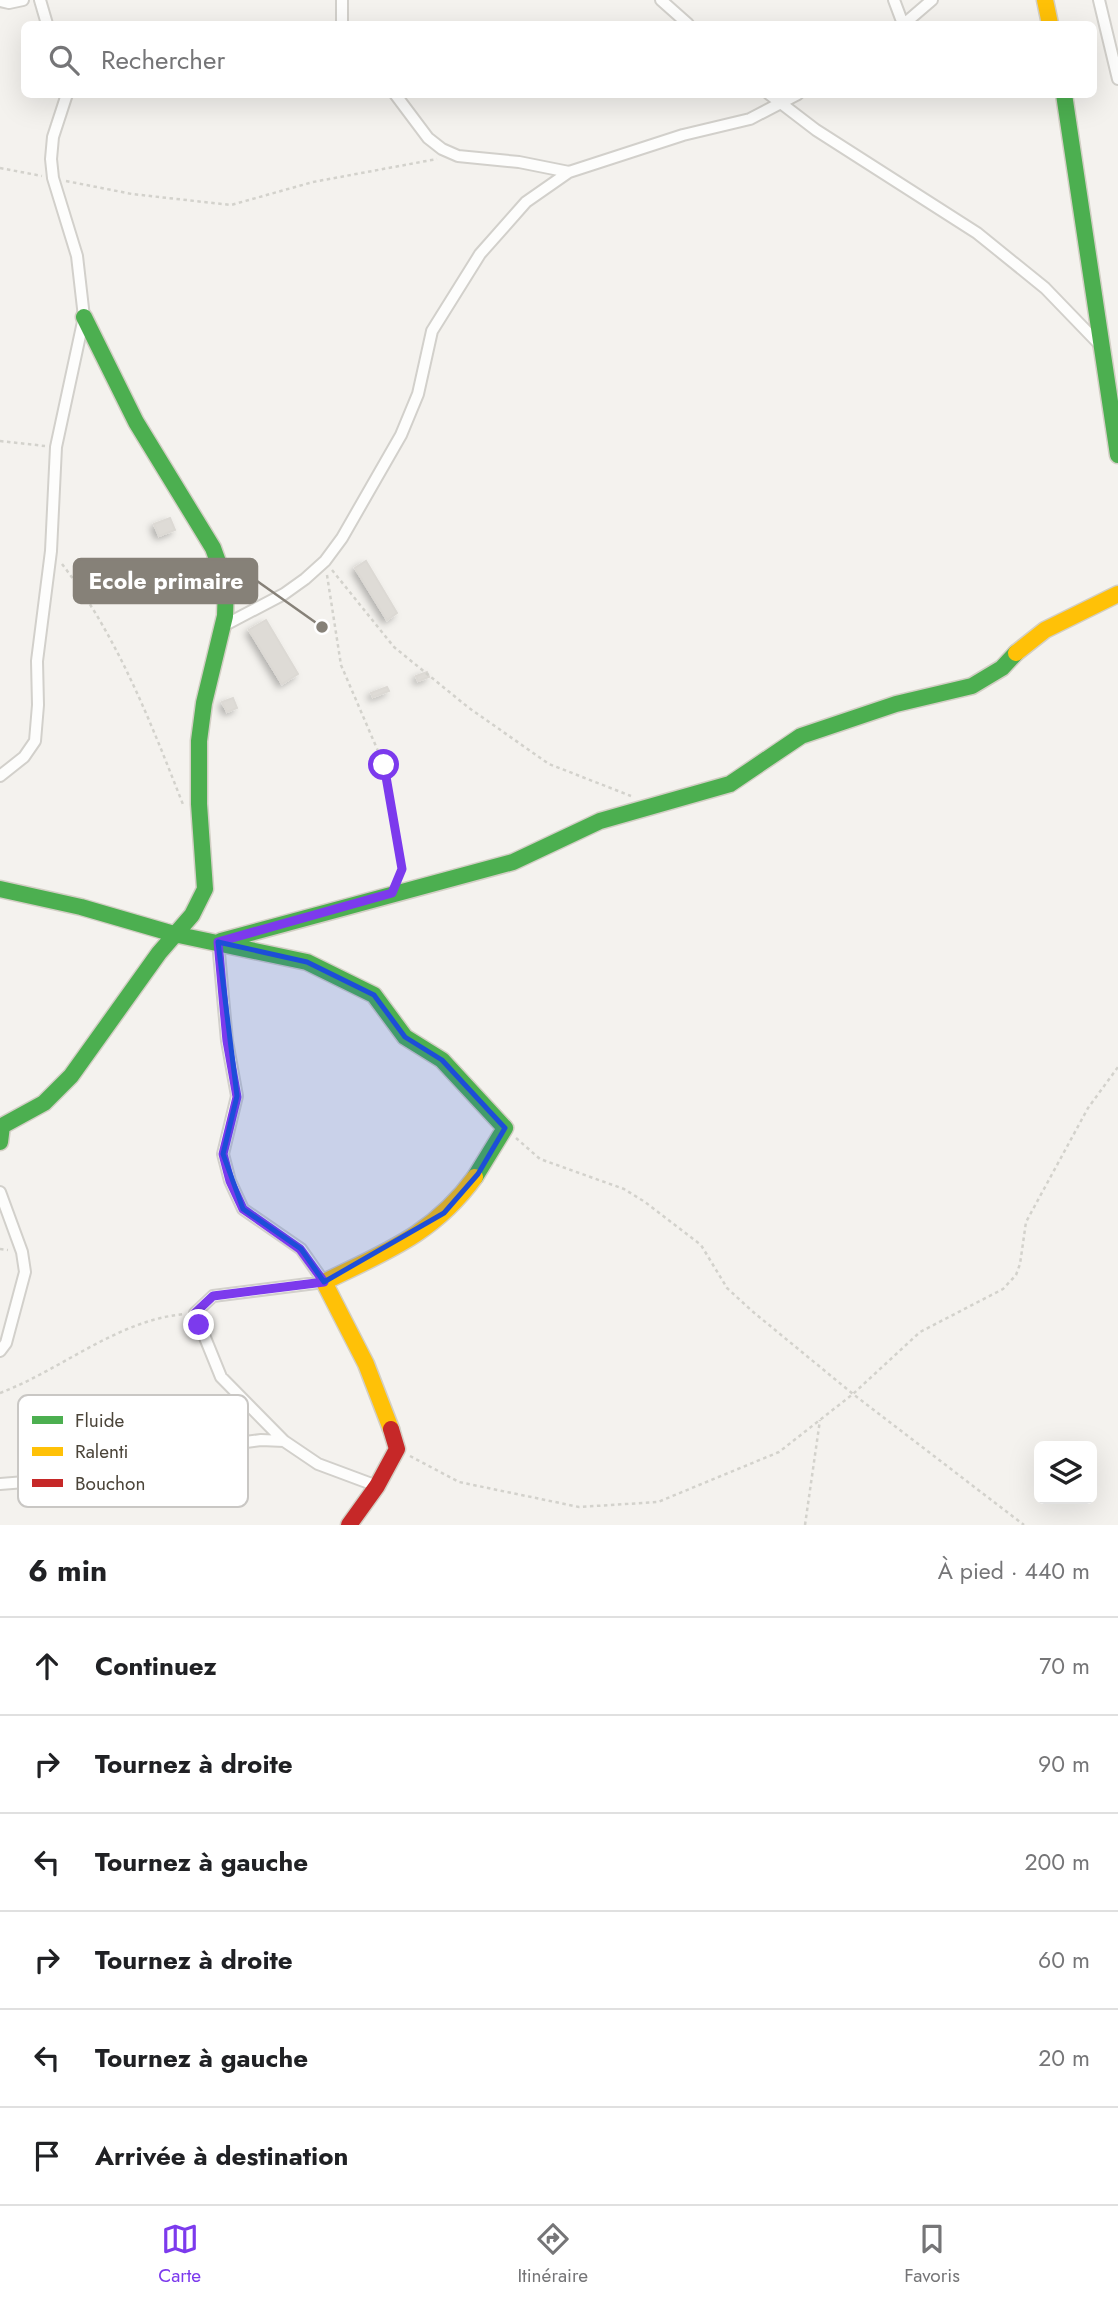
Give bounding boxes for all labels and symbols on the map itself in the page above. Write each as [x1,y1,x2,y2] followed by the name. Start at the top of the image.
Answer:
[74,559,257,603] callout: Ecole primaire
[89,564,243,598] text: Ecole primaire
[368,749,399,780] route start
[183,1309,214,1340] route end
[18,1395,248,1507] legend
[75,1407,125,1434] text: Fluide
[75,1438,128,1465] text: Ralenti
[75,1470,145,1497] text: Bouchon

